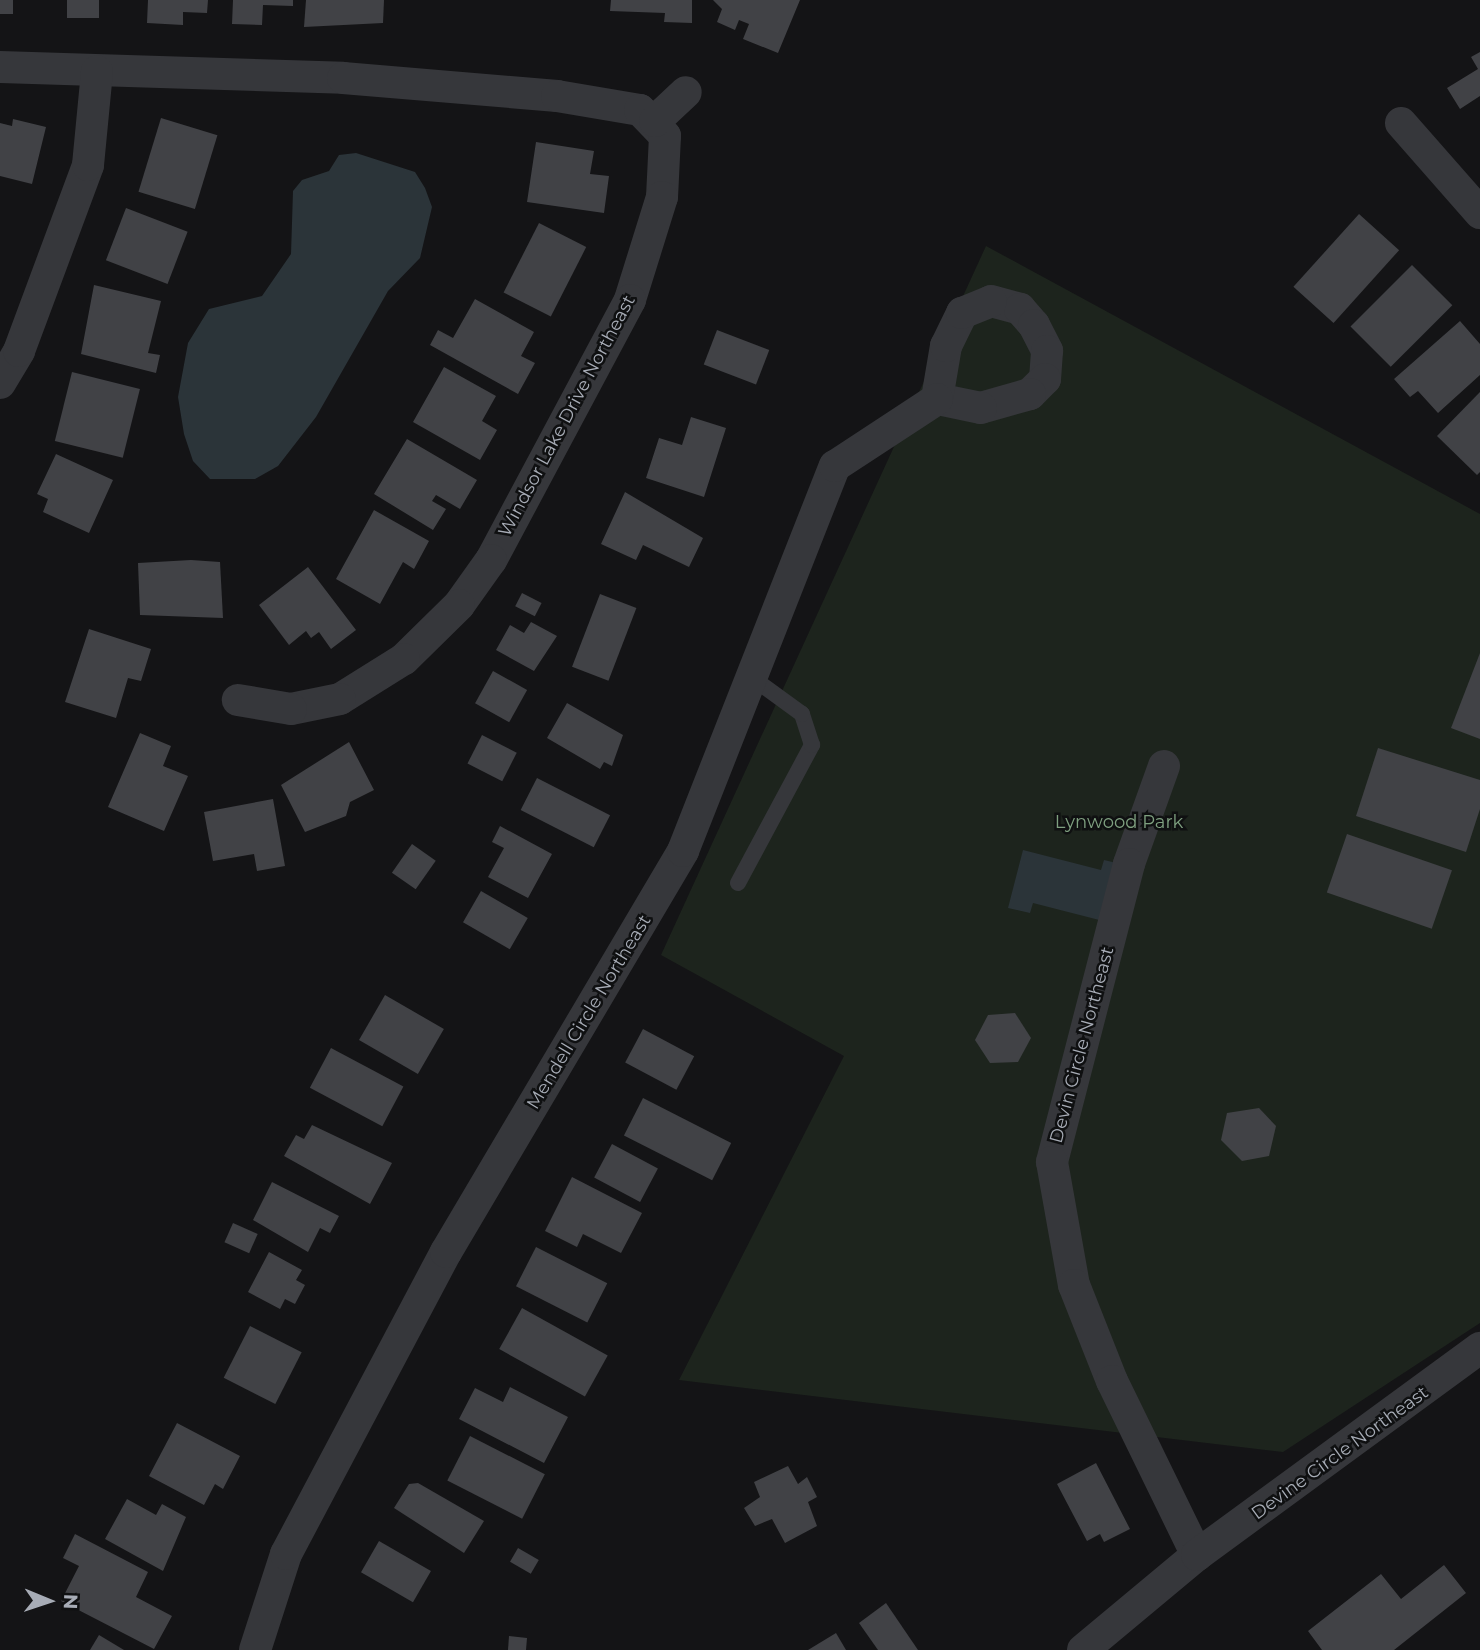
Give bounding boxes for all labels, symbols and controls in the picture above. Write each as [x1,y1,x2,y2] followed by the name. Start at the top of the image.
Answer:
[494,292,640,540] street label: Windsor Lake Drive Northeast
[1055,811,1183,833] park label: Lynwood Park
[522,911,656,1113] street label: Mendell Circle Northeast
[1045,945,1119,1145] street label: Devin Circle Northeast
[1247,1382,1433,1524] street label: Devine Circle Northeast
[14,1566,84,1636] north arrow
[59,1594,82,1610] text: N

